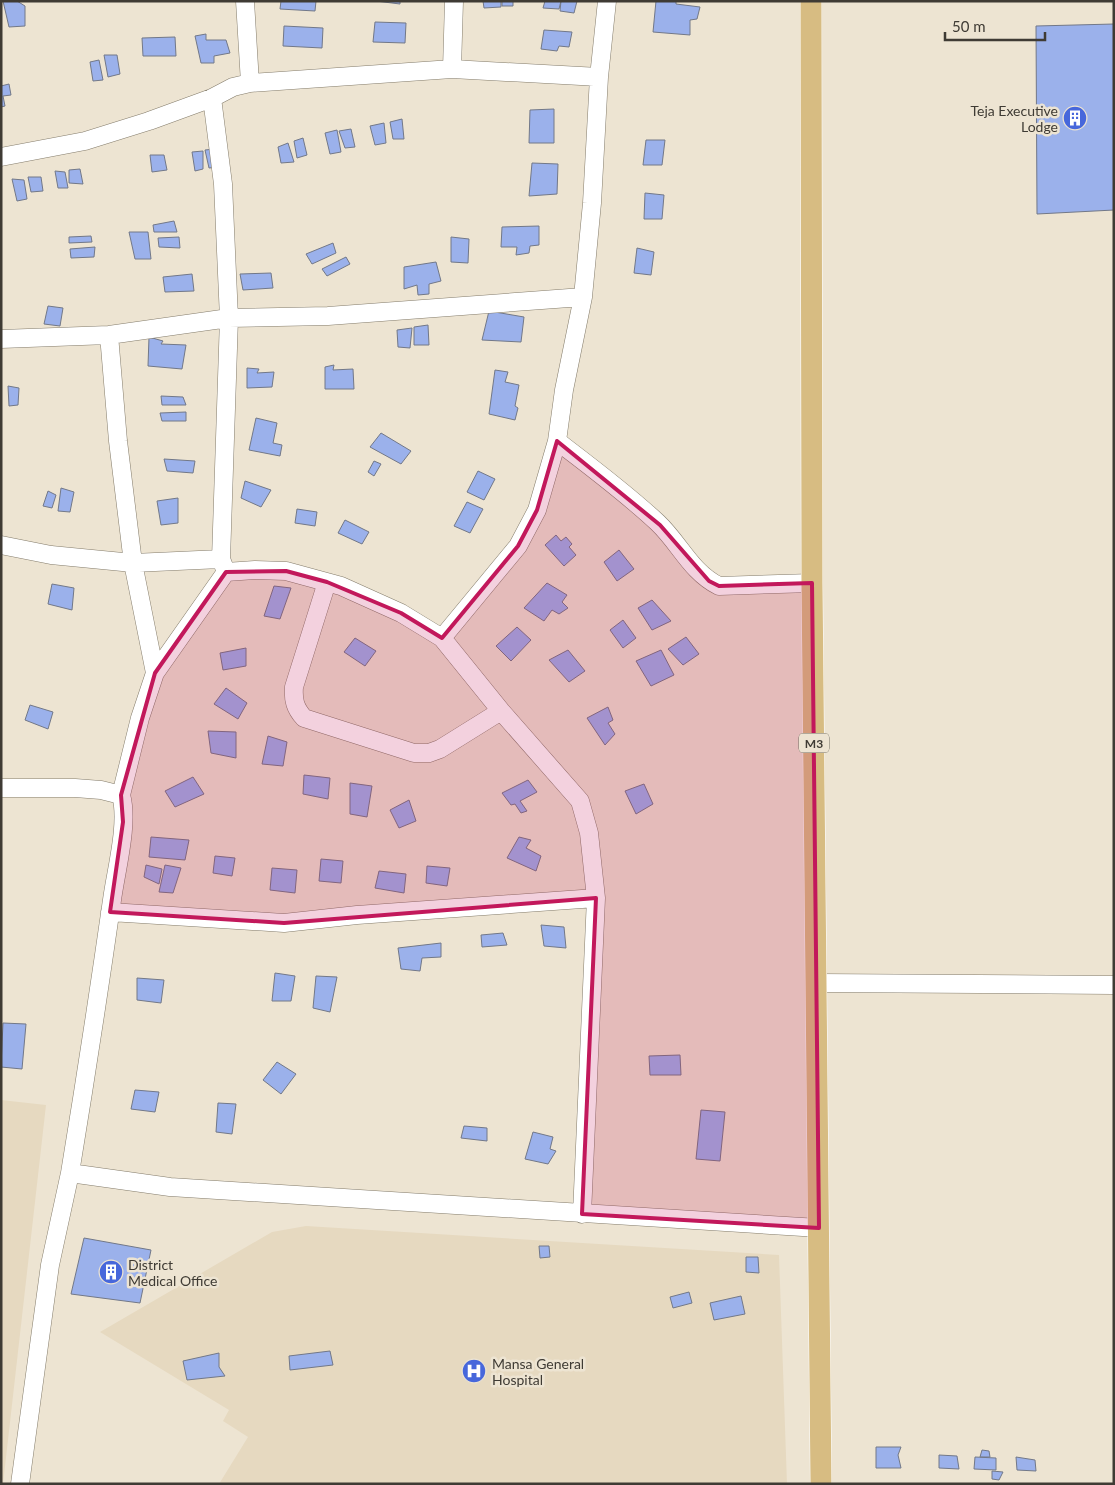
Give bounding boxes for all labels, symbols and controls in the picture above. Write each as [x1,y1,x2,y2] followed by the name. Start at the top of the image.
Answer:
[945,10,1045,42] scale bar
[952,17,986,35] text: 50 m
[970,102,1058,135] place label: Teja Executive Lodge
[1062,105,1088,131] building icon: Teja Executive Lodge
[799,734,829,752] road number: M3
[128,1256,217,1289] place label: District Medical Office
[98,1259,124,1285] building icon: District Medical Office
[492,1355,584,1388] place label: Mansa General Hospital
[461,1358,487,1384] hospital icon: Mansa General Hospital

